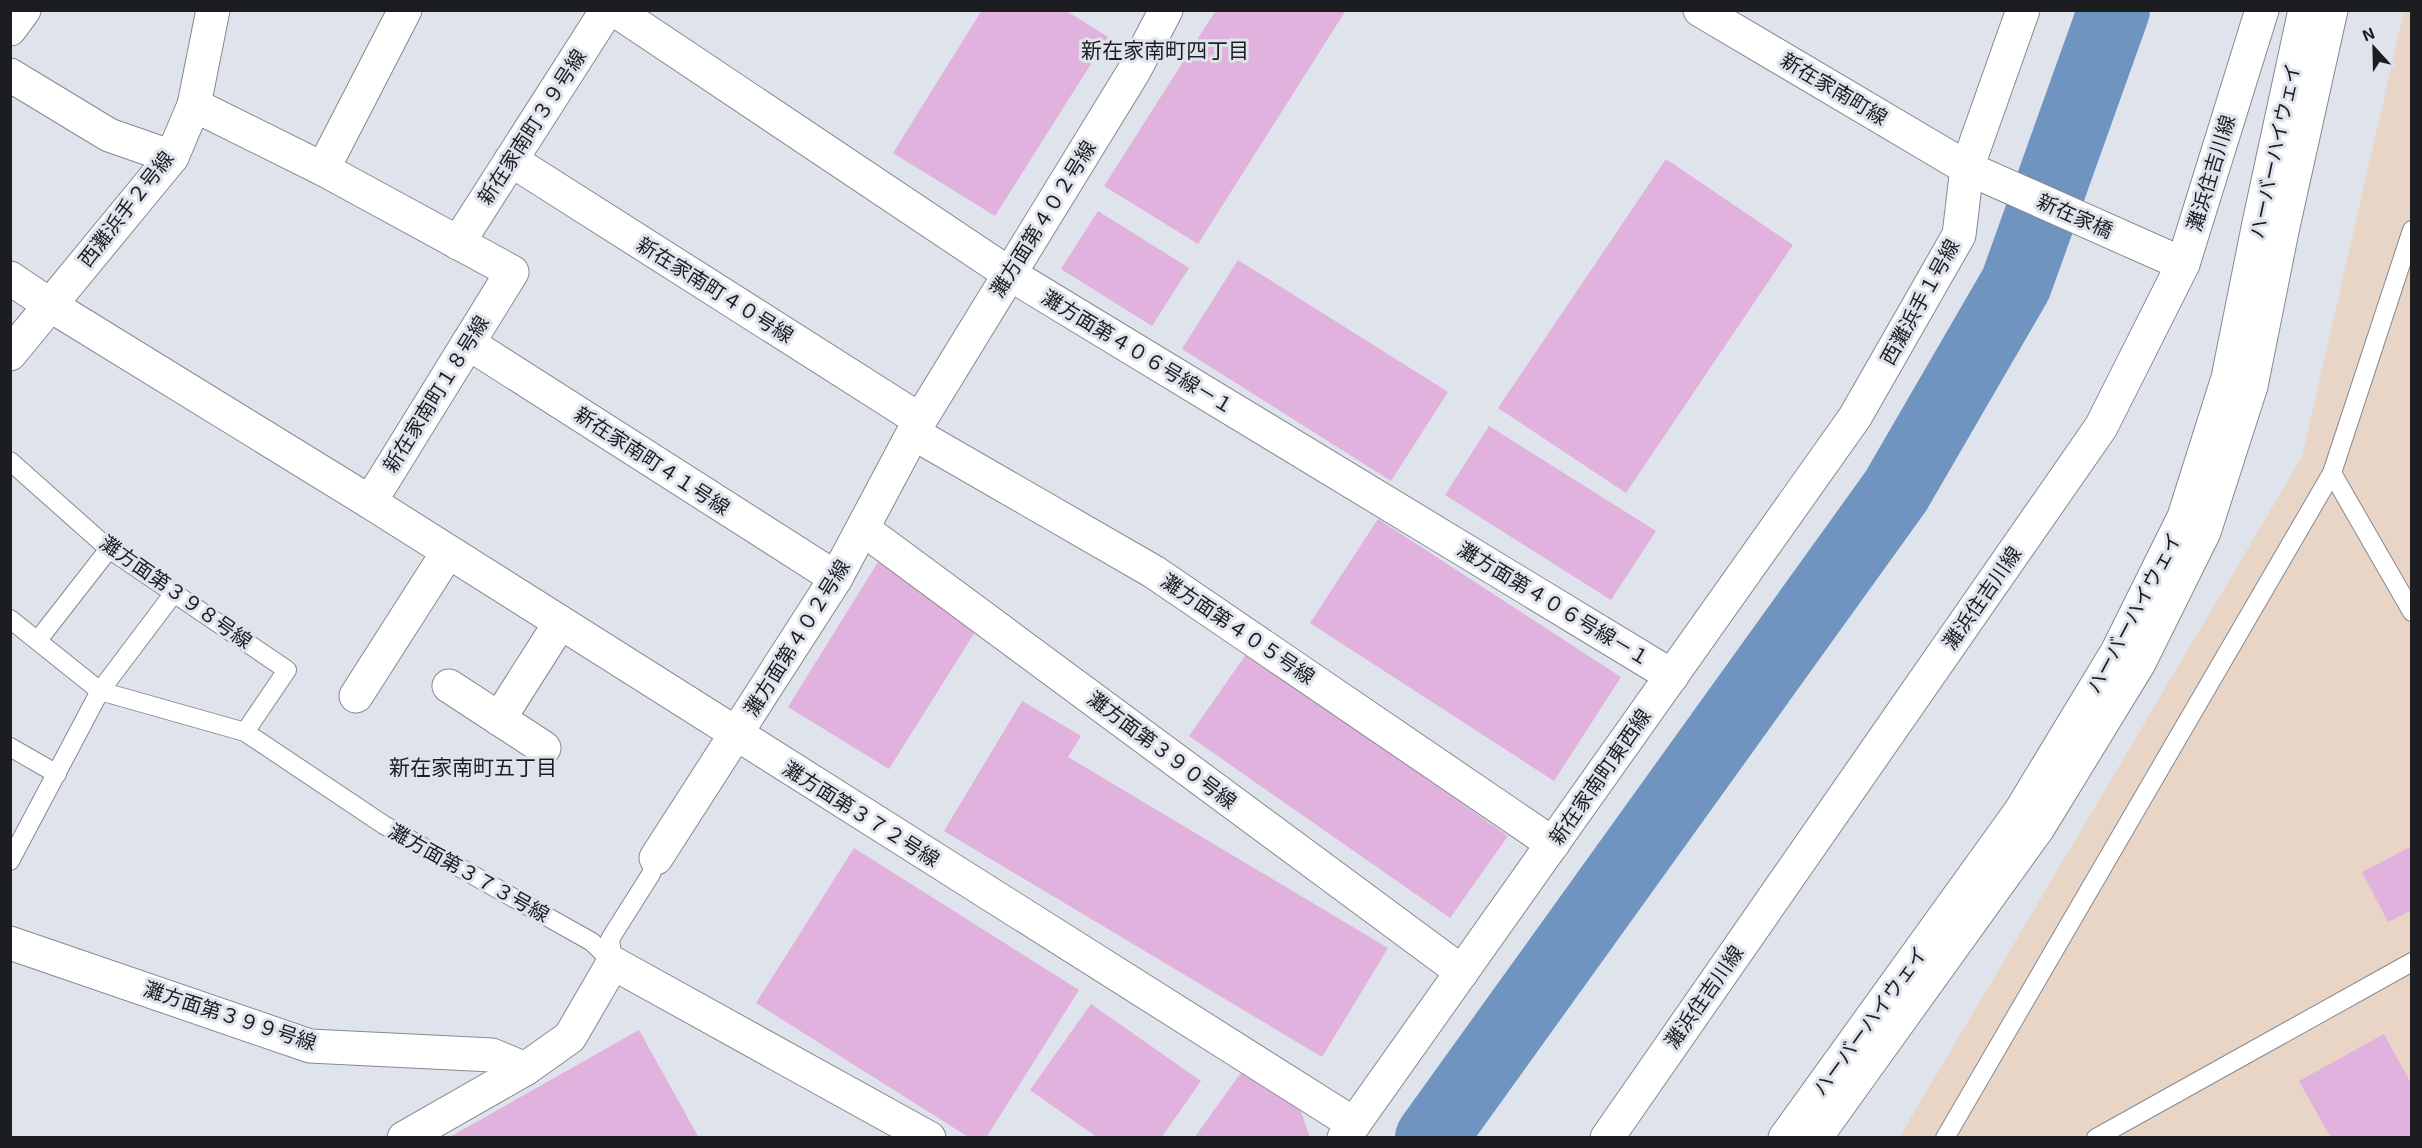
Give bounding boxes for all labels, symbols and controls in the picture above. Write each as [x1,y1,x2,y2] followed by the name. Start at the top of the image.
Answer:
[2344,18,2404,78] north arrow
[2359,23,2377,45] text: N
[1081,37,1249,62] district label: 新在家南町四丁目
[472,44,590,208] street label: 新在家南町３９号線
[1777,47,1892,129] street label: 新在家南町線
[2244,61,2304,241] street label: ハーバーハイウェイ
[2181,112,2239,234] street label: 灘浜住吉川線
[984,136,1100,301] street label: 灘方面第４０２号線
[73,146,178,271] street label: 西灘浜手２号線
[2034,188,2117,242] street label: 新在家橋
[633,231,798,347] street label: 新在家南町４０号線
[1875,234,1964,369] street label: 西灘浜手１号線
[1038,284,1239,418] street label: 灘方面第４０６号線－１
[377,311,493,476] street label: 新在家南町１８号線
[571,401,735,519] street label: 新在家南町４１号線
[2081,528,2186,697] street label: ハーバーハイウェイ
[96,530,257,653] street label: 灘方面第３９８号線
[1454,536,1655,670] street label: 灘方面第４０６号線－１
[1937,541,2025,653] street label: 灘浜住吉川線
[738,555,854,720] street label: 灘方面第４０２号線
[1157,568,1320,688] street label: 灘方面第４０５号線
[1084,685,1242,813] street label: 灘方面第３９０号線
[1543,704,1655,849] street label: 新在家南町東西線
[389,754,557,779] district label: 新在家南町五丁目
[779,755,944,871] street label: 灘方面第３７２号線
[385,818,554,926] street label: 灘方面第３７３号線
[1659,940,1747,1052] street label: 灘浜住吉川線
[1807,941,1932,1100] street label: ハーバーハイウェイ
[141,976,320,1054] street label: 灘方面第３９９号線

